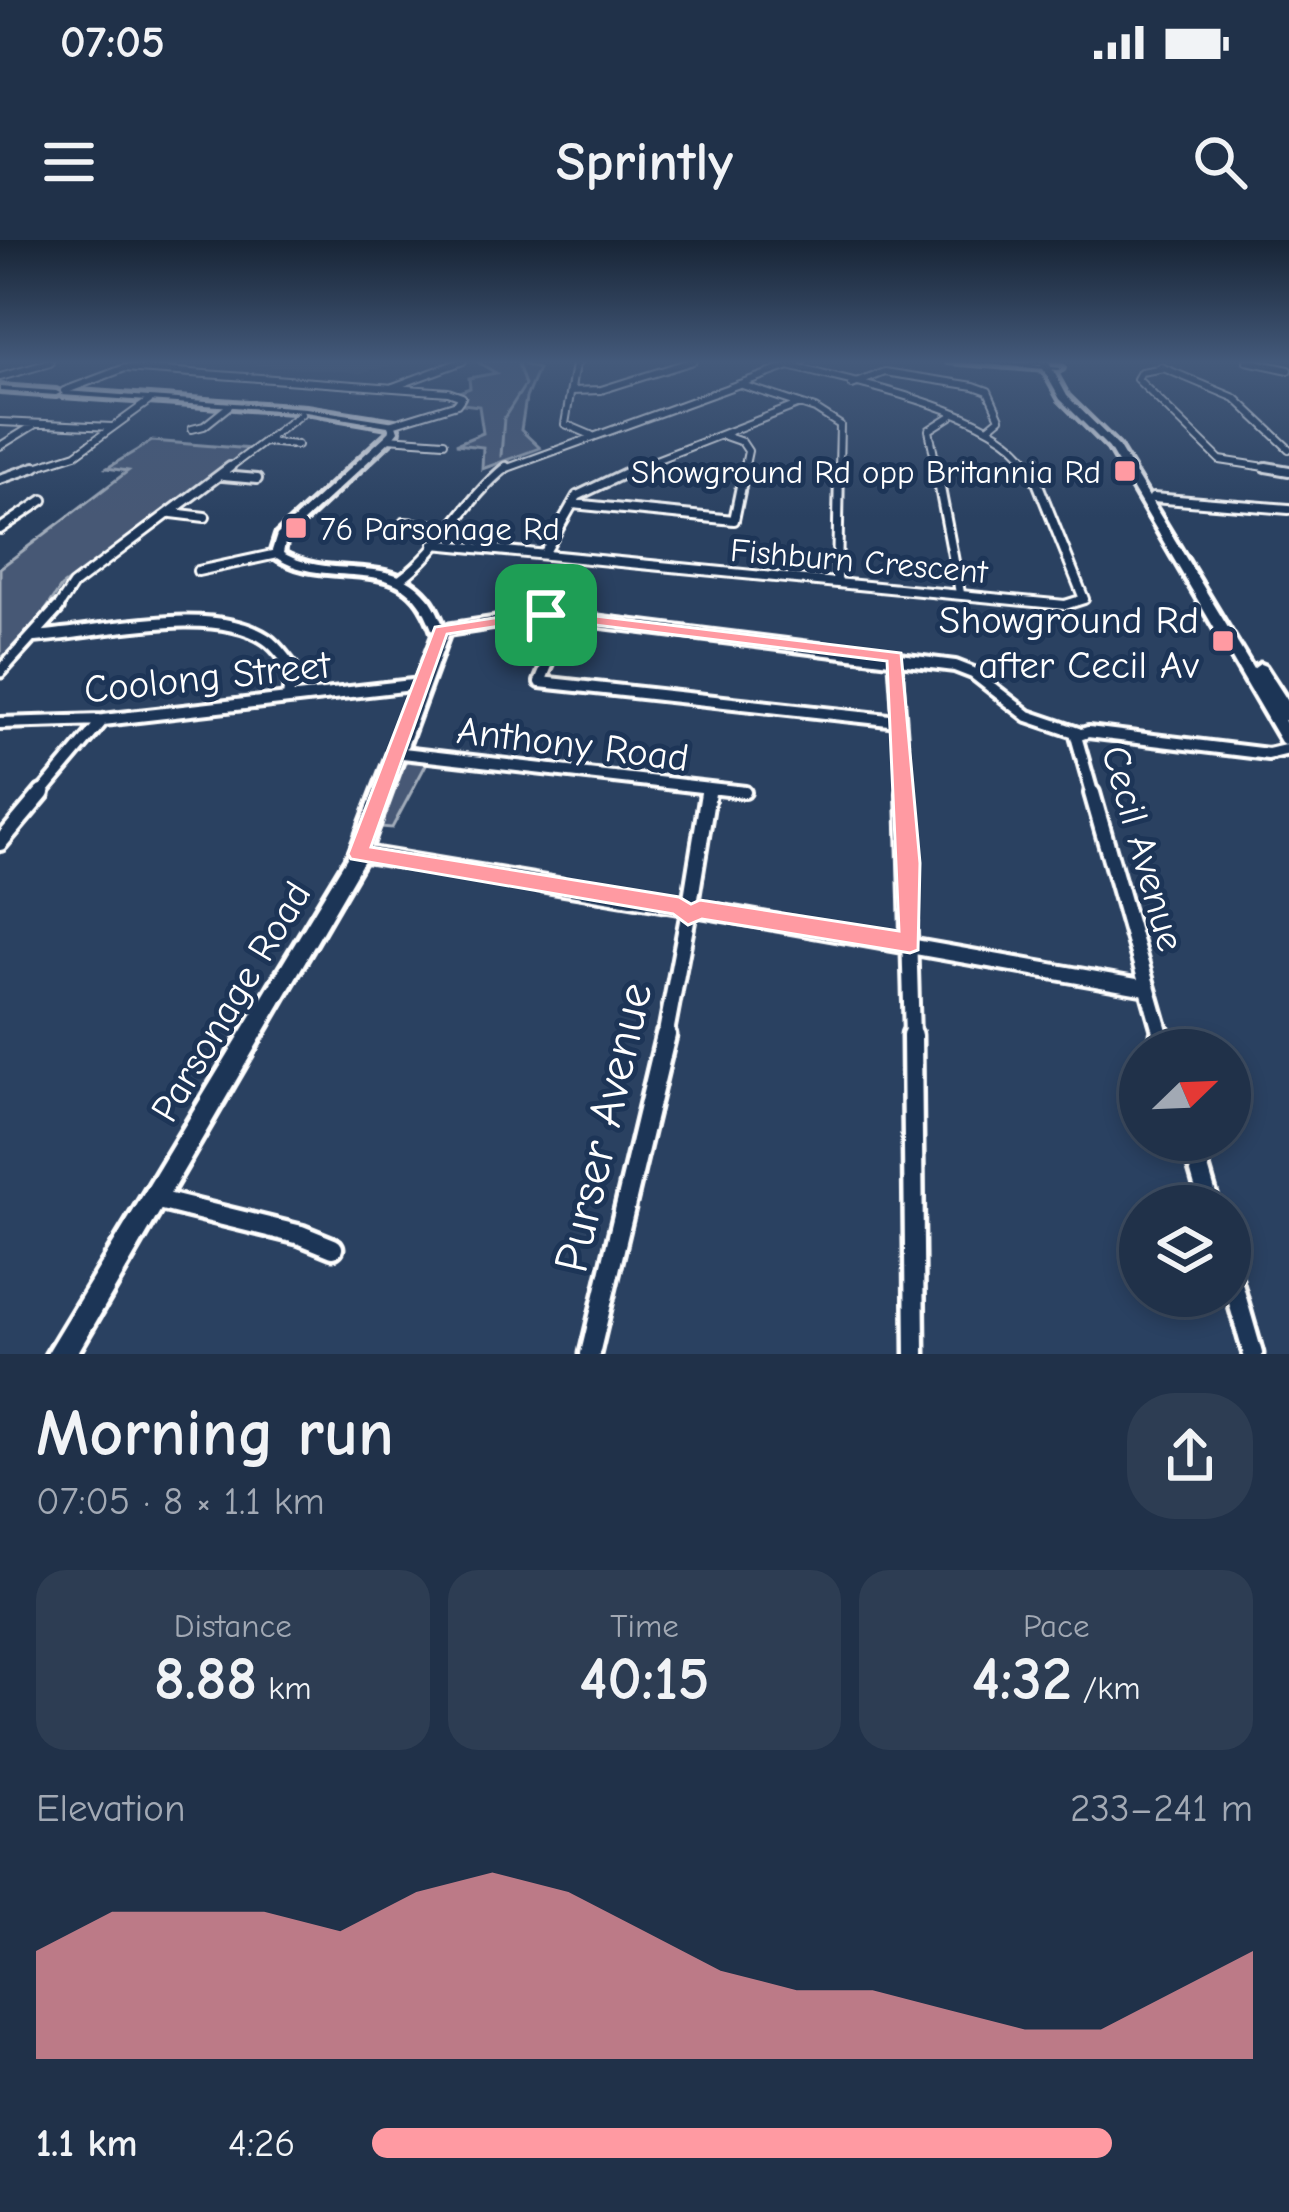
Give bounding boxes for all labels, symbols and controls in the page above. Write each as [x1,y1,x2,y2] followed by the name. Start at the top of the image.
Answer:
[60,16,165,68] text: 07:05
[36,129,102,195] icon: menu
[1187,129,1253,195] icon: search
[556,131,733,194] text: Sprintly
[631,453,1101,491] place label: Showground Rd opp Britannia Rd
[1112,458,1138,484] marker: Showground Rd opp Britannia Rd
[320,510,560,548] place label: 76 Parsonage Rd
[283,515,309,541] marker: 76 Parsonage Rd
[729,531,991,591] street label: Fishburn Crescent
[495,564,597,666] pin
[513,582,579,648] icon: arrive
[939,598,1200,688] place label: Showground Rd after Cecil Av
[1210,628,1236,654] marker: Showground Rd after Cecil Av
[82,642,334,713] street label: Coolong Street
[454,708,691,781] street label: Anthony Road
[1092,741,1193,956] street label: Cecil Avenue
[142,874,321,1130] street label: Parsonage Road
[543,977,664,1278] street label: Purser Avenue
[1119,1029,1251,1161] north arrow
[1119,1029,1251,1317] map controls
[1119,1185,1251,1317] button: layers
[1127,1393,1253,1519] button: share
[36,1396,394,1472] text: Morning run
[36,1479,325,1524] text: 07:05 · 8 × 1.1 km
[174,1607,292,1645] text: Distance
[610,1607,679,1645] text: Time
[1023,1607,1089,1645] text: Pace
[154,1645,257,1714] text: 8.88
[579,1645,710,1714] text: 40:15
[972,1645,1072,1714] text: 4:32
[257,1669,311,1707] text: km
[1072,1669,1141,1707] text: /km
[36,1786,185,1831] text: Elevation
[1070,1786,1253,1831] text: 233–241 m
[36,2121,138,2166] text: 1.1 km
[228,2121,295,2166] text: 4:26

